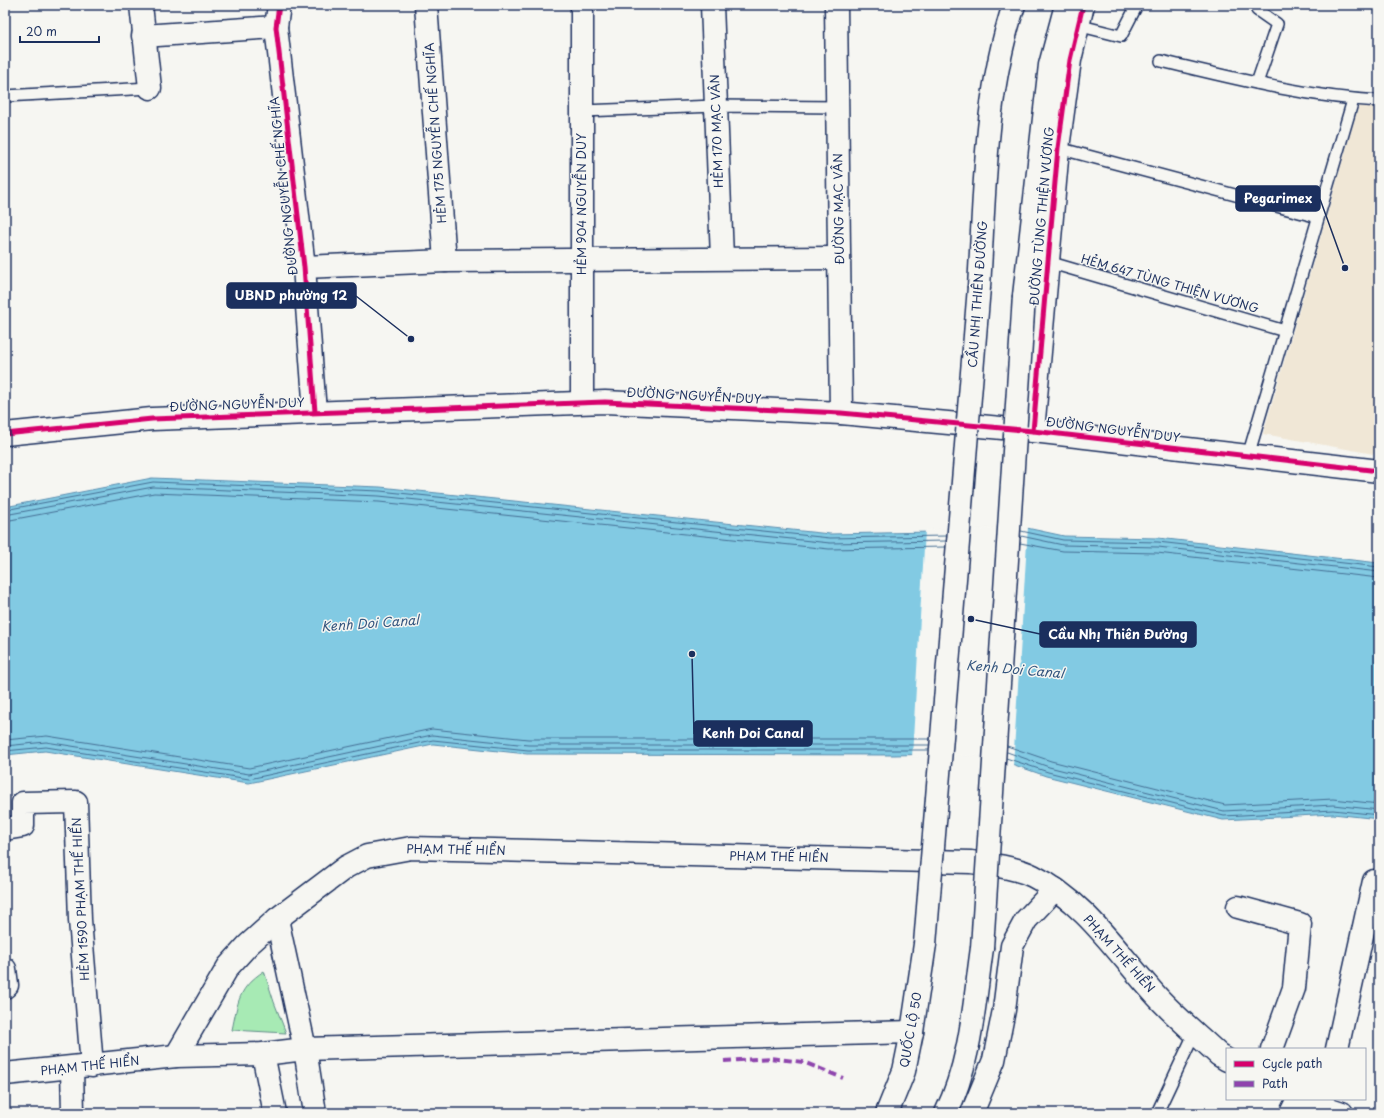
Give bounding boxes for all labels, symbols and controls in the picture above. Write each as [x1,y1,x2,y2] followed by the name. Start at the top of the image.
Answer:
[20,18,99,44] scale bar
[26,22,57,40] text: 20 m
[419,42,450,224] street label: HẺM 175 NGUYỄN CHẾ NGHĨA
[705,74,727,188] street label: HẺM 170 MẠC VÂN
[264,96,301,277] street label: ĐƯỜNG NGUYỄN CHẾ NGHĨA
[1024,125,1058,306] street label: ĐƯỜNG TÙNG THIỆN VƯƠNG
[571,133,590,275] street label: HẺM 904 NGUYỄN DUY
[828,153,848,265] street label: ĐƯỜNG MẠC VÂN
[1236,186,1320,211] callout: Pegarimex
[1244,188,1313,207] text: Pegarimex
[963,220,991,368] street label: CẦU NHỊ THIÊN ĐƯỜNG
[1079,249,1261,317] street label: HẺM 647 TÙNG THIỆN VƯƠNG
[227,283,356,308] callout: UBND phường 12
[235,285,347,304] text: UBND phường 12
[626,381,762,408] street label: ĐƯỜNG NGUYỄN DUY
[169,391,305,415] street label: ĐƯỜNG NGUYỄN DUY
[1045,411,1182,446] street label: ĐƯỜNG NGUYỄN DUY
[320,609,422,635] water label: Kenh Doi Canal
[1040,622,1196,647] callout: Cầu Nhị Thiên Đường
[1048,624,1188,643] text: Cầu Nhị Thiên Đường
[965,655,1067,682] water label: Kenh Doi Canal
[694,721,812,746] callout: Kenh Doi Canal
[702,723,804,742] text: Kenh Doi Canal
[67,817,93,981] street label: HẺM 1590 PHẠM THẾ HIỂN
[406,839,506,859] street label: PHẠM THẾ HIỂN
[729,846,829,866] street label: PHẠM THẾ HIỂN
[1080,910,1160,996] street label: PHẠM THẾ HIỂN
[895,990,926,1069] street label: QUỐC LỘ 50
[1226,1048,1366,1100] legend
[40,1051,140,1079] street label: PHẠM THẾ HIỂN
[1262,1054,1323,1072] text: Cycle path
[1262,1074,1288,1092] text: Path

